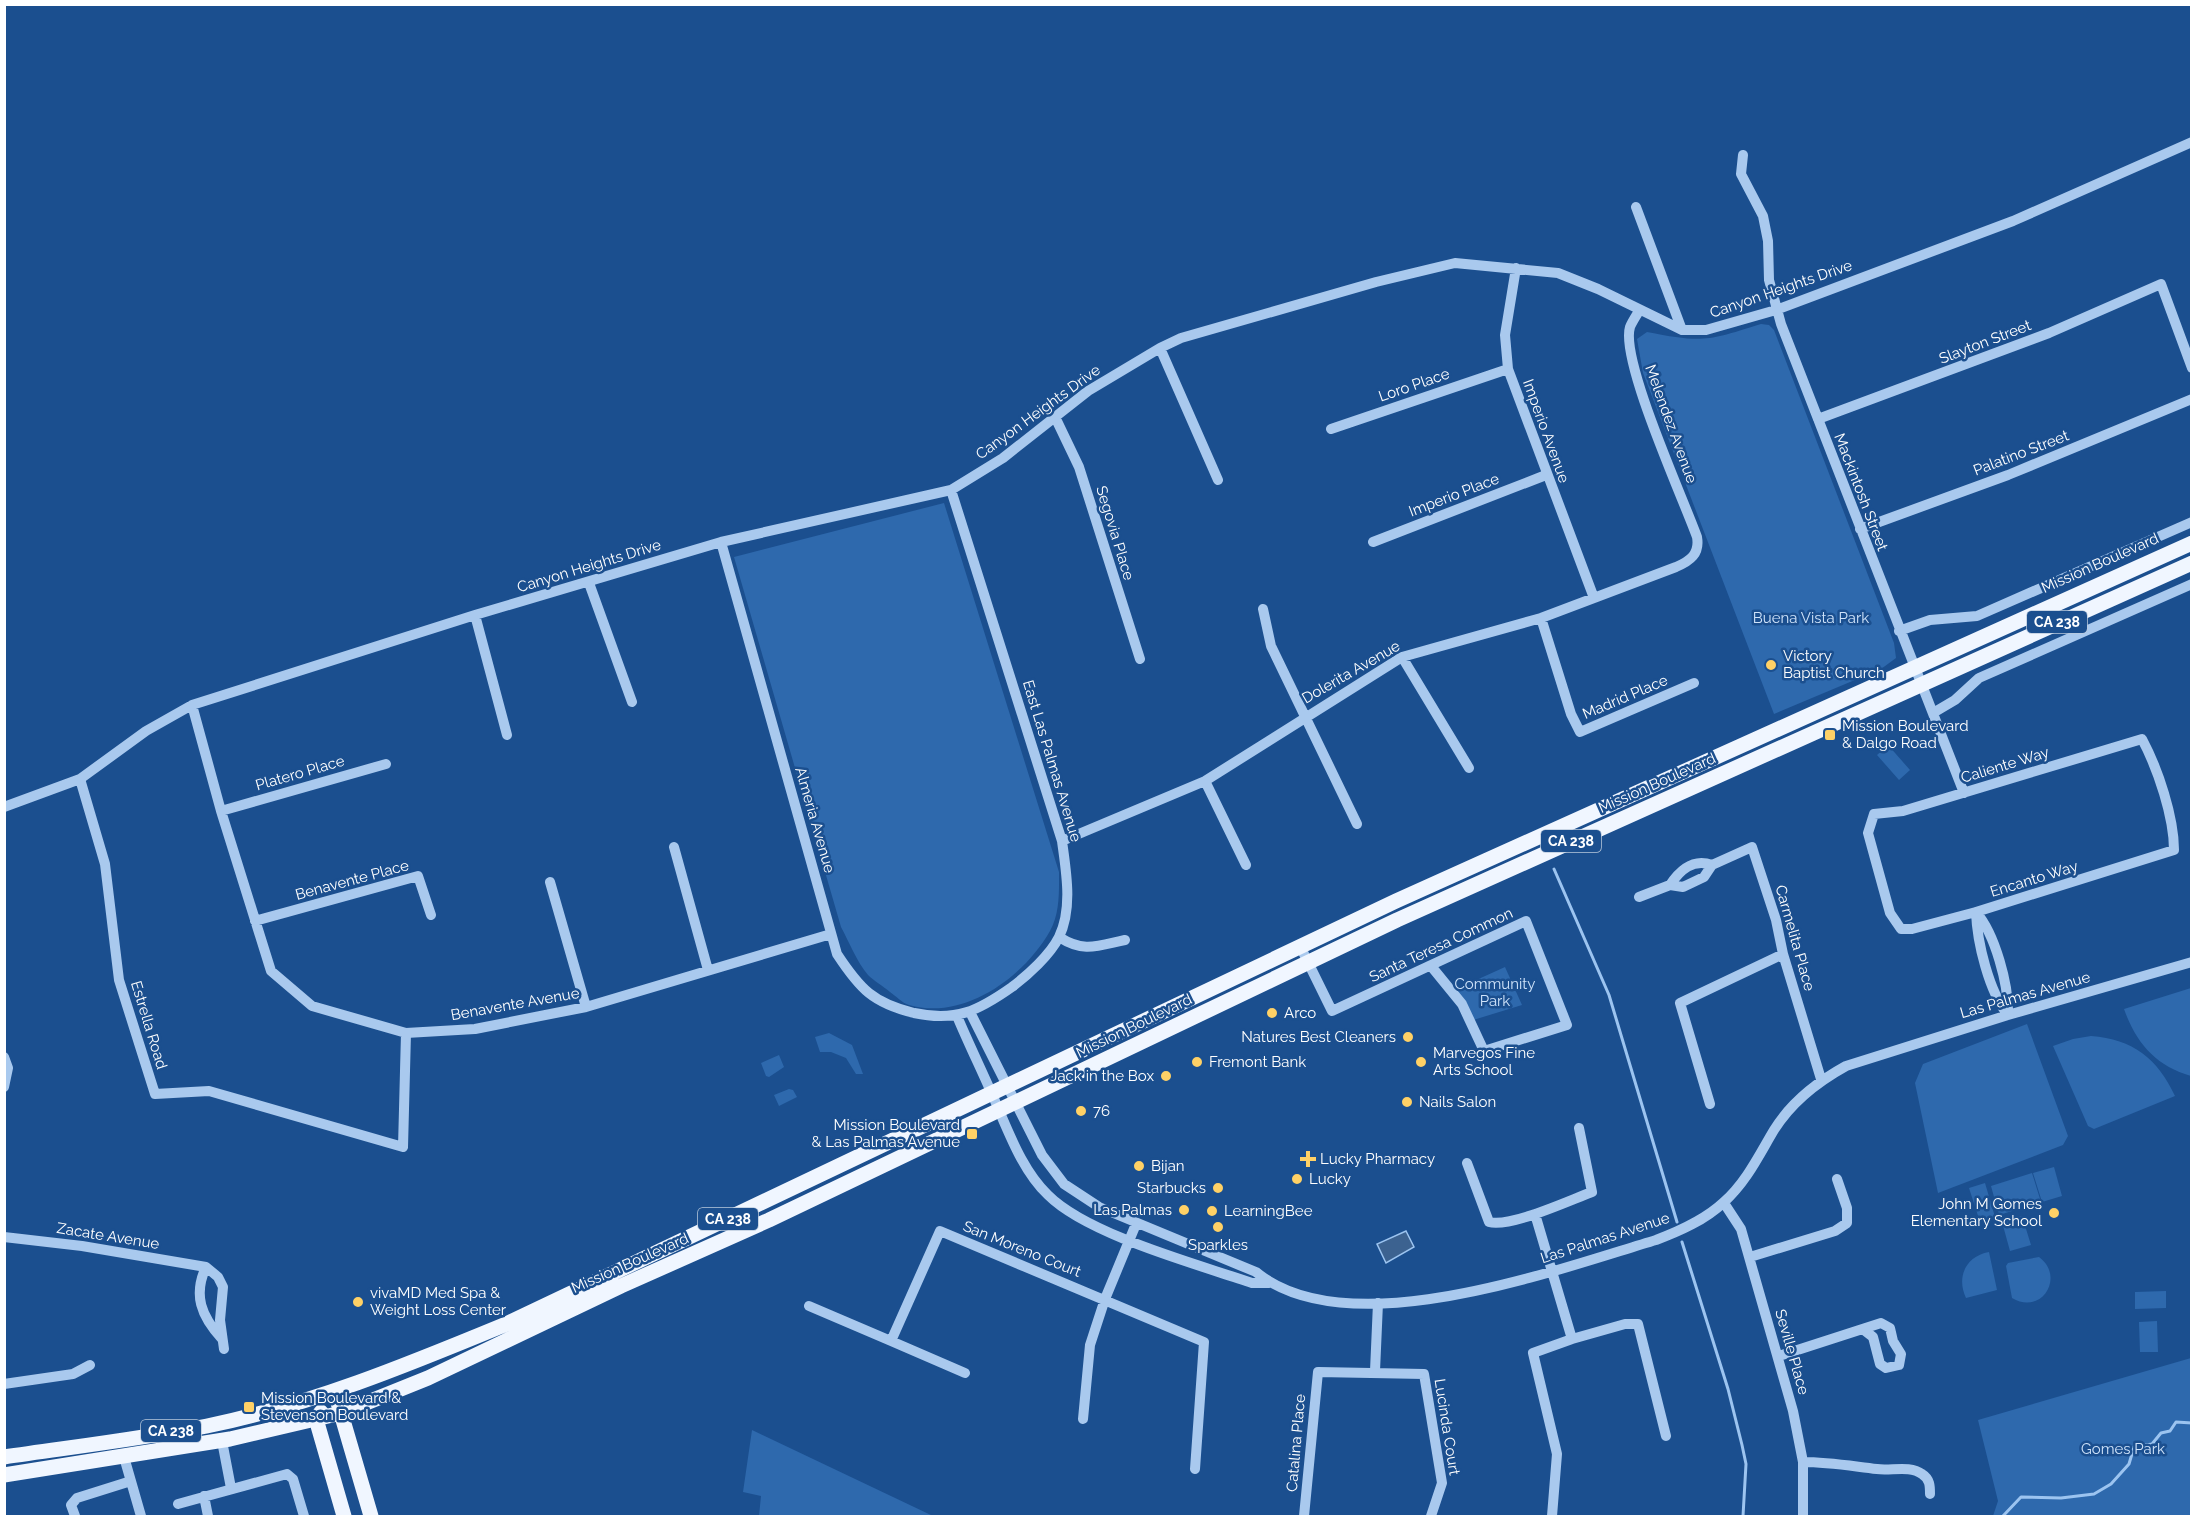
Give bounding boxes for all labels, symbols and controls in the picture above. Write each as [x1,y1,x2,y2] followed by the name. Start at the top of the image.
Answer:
[1708,256,1855,322] street label: Canyon Heights Drive
[1936,316,2034,368] street label: Slayton Street
[972,361,1104,463] street label: Canyon Heights Drive
[1641,362,1701,486] street label: Melendez Avenue
[1376,364,1452,406] street label: Loro Place
[1519,377,1573,485] street label: Imperio Avenue
[1971,427,2071,479] street label: Palatino Street
[1830,431,1892,553] street label: Mackintosh Street
[1406,469,1502,520] street label: Imperio Place
[1092,484,1138,583] street label: Segovia Place
[2039,529,2161,597] street label: Mission Boulevard
[515,536,663,596] street label: Canyon Heights Drive
[1753,609,1869,627] park label: Buena Vista Park
[2027,611,2087,633] road number: CA 238
[1299,637,1403,707] street label: Dolerita Avenue
[1783,647,1885,682] place label: Victory Baptist Church
[1764,658,1778,672] marker: Victory Baptist Church
[1580,671,1670,723] street label: Madrid Place
[1019,678,1085,844] street label: East Las Palmas Avenue
[1842,717,1969,752] place label: Mission Boulevard & Dalgo Road
[1823,728,1837,742] marker: Mission Boulevard & Dalgo Road
[1959,743,2051,787] street label: Caliente Way
[1596,749,1718,817] street label: Mission Boulevard
[254,752,347,794] street label: Platero Place
[791,765,839,875] street label: Almeria Avenue
[1541,830,1601,852] road number: CA 238
[293,856,411,904] street label: Benavente Place
[1988,857,2080,901] street label: Encanto Way
[1771,883,1819,993] street label: Carmelita Place
[1366,904,1516,986] street label: Santa Teresa Common
[1958,968,2092,1022] street label: Las Palmas Avenue
[1455,975,1535,1010] park label: Community Park
[127,979,171,1071] street label: Estrella Road
[449,984,581,1024] street label: Benavente Avenue
[1073,990,1195,1062] street label: Mission Boulevard
[1284,1004,1316,1022] place label: Arco
[1265,1006,1279,1020] marker: Arco
[1241,1028,1396,1046] place label: Natures Best Cleaners
[1401,1030,1415,1044] marker: Natures Best Cleaners
[1433,1044,1535,1079] place label: Marvegos Fine Arts School
[1209,1053,1306,1071] place label: Fremont Bank
[1190,1055,1204,1069] marker: Fremont Bank
[1414,1055,1428,1069] marker: Marvegos Fine Arts School
[1050,1067,1154,1085] place label: Jack in the Box
[1159,1069,1173,1083] marker: Jack in the Box
[1419,1093,1496,1111] place label: Nails Salon
[1400,1095,1414,1109] marker: Nails Salon
[1093,1102,1110,1120] place label: 76
[1074,1104,1088,1118] marker: 76
[811,1116,960,1151] place label: Mission Boulevard & Las Palmas Avenue
[965,1127,979,1141] marker: Mission Boulevard & Las Palmas Avenue
[1320,1150,1435,1168] place label: Lucky Pharmacy
[1301,1152,1315,1166] marker: Lucky Pharmacy
[1151,1157,1185,1175] place label: Bijan
[1132,1159,1146,1173] marker: Bijan
[1309,1170,1351,1188] place label: Lucky
[1290,1172,1304,1186] marker: Lucky
[1137,1179,1206,1197] place label: Starbucks
[1211,1181,1225,1195] marker: Starbucks
[1911,1195,2043,1230] place label: John M Gomes Elementary School
[1093,1201,1172,1219] place label: Las Palmas
[1224,1202,1313,1220] place label: LearningBee
[1177,1203,1191,1217] marker: Las Palmas
[1205,1204,1219,1218] marker: LearningBee
[2047,1206,2061,1220] marker: John M Gomes Elementary School
[698,1208,758,1230] road number: CA 238
[1538,1209,1672,1267] street label: Las Palmas Avenue
[960,1217,1084,1281] street label: San Moreno Court
[55,1219,161,1253] street label: Zacate Avenue
[1211,1220,1225,1234] marker: Sparkles
[569,1229,691,1297] street label: Mission Boulevard
[1188,1236,1248,1254] place label: Sparkles
[370,1284,507,1319] place label: vivaMD Med Spa & Weight Loss Center
[351,1295,365,1309] marker: vivaMD Med Spa & Weight Loss Center
[1771,1307,1813,1397] street label: Seville Place
[1430,1377,1464,1477] street label: Lucinda Court
[261,1389,408,1424] place label: Mission Boulevard & Stevenson Boulevard
[1283,1393,1309,1493] street label: Catalina Place
[242,1400,256,1414] marker: Mission Boulevard & Stevenson Boulevard
[141,1420,201,1442] road number: CA 238
[2081,1440,2165,1458] park label: Gomes Park

